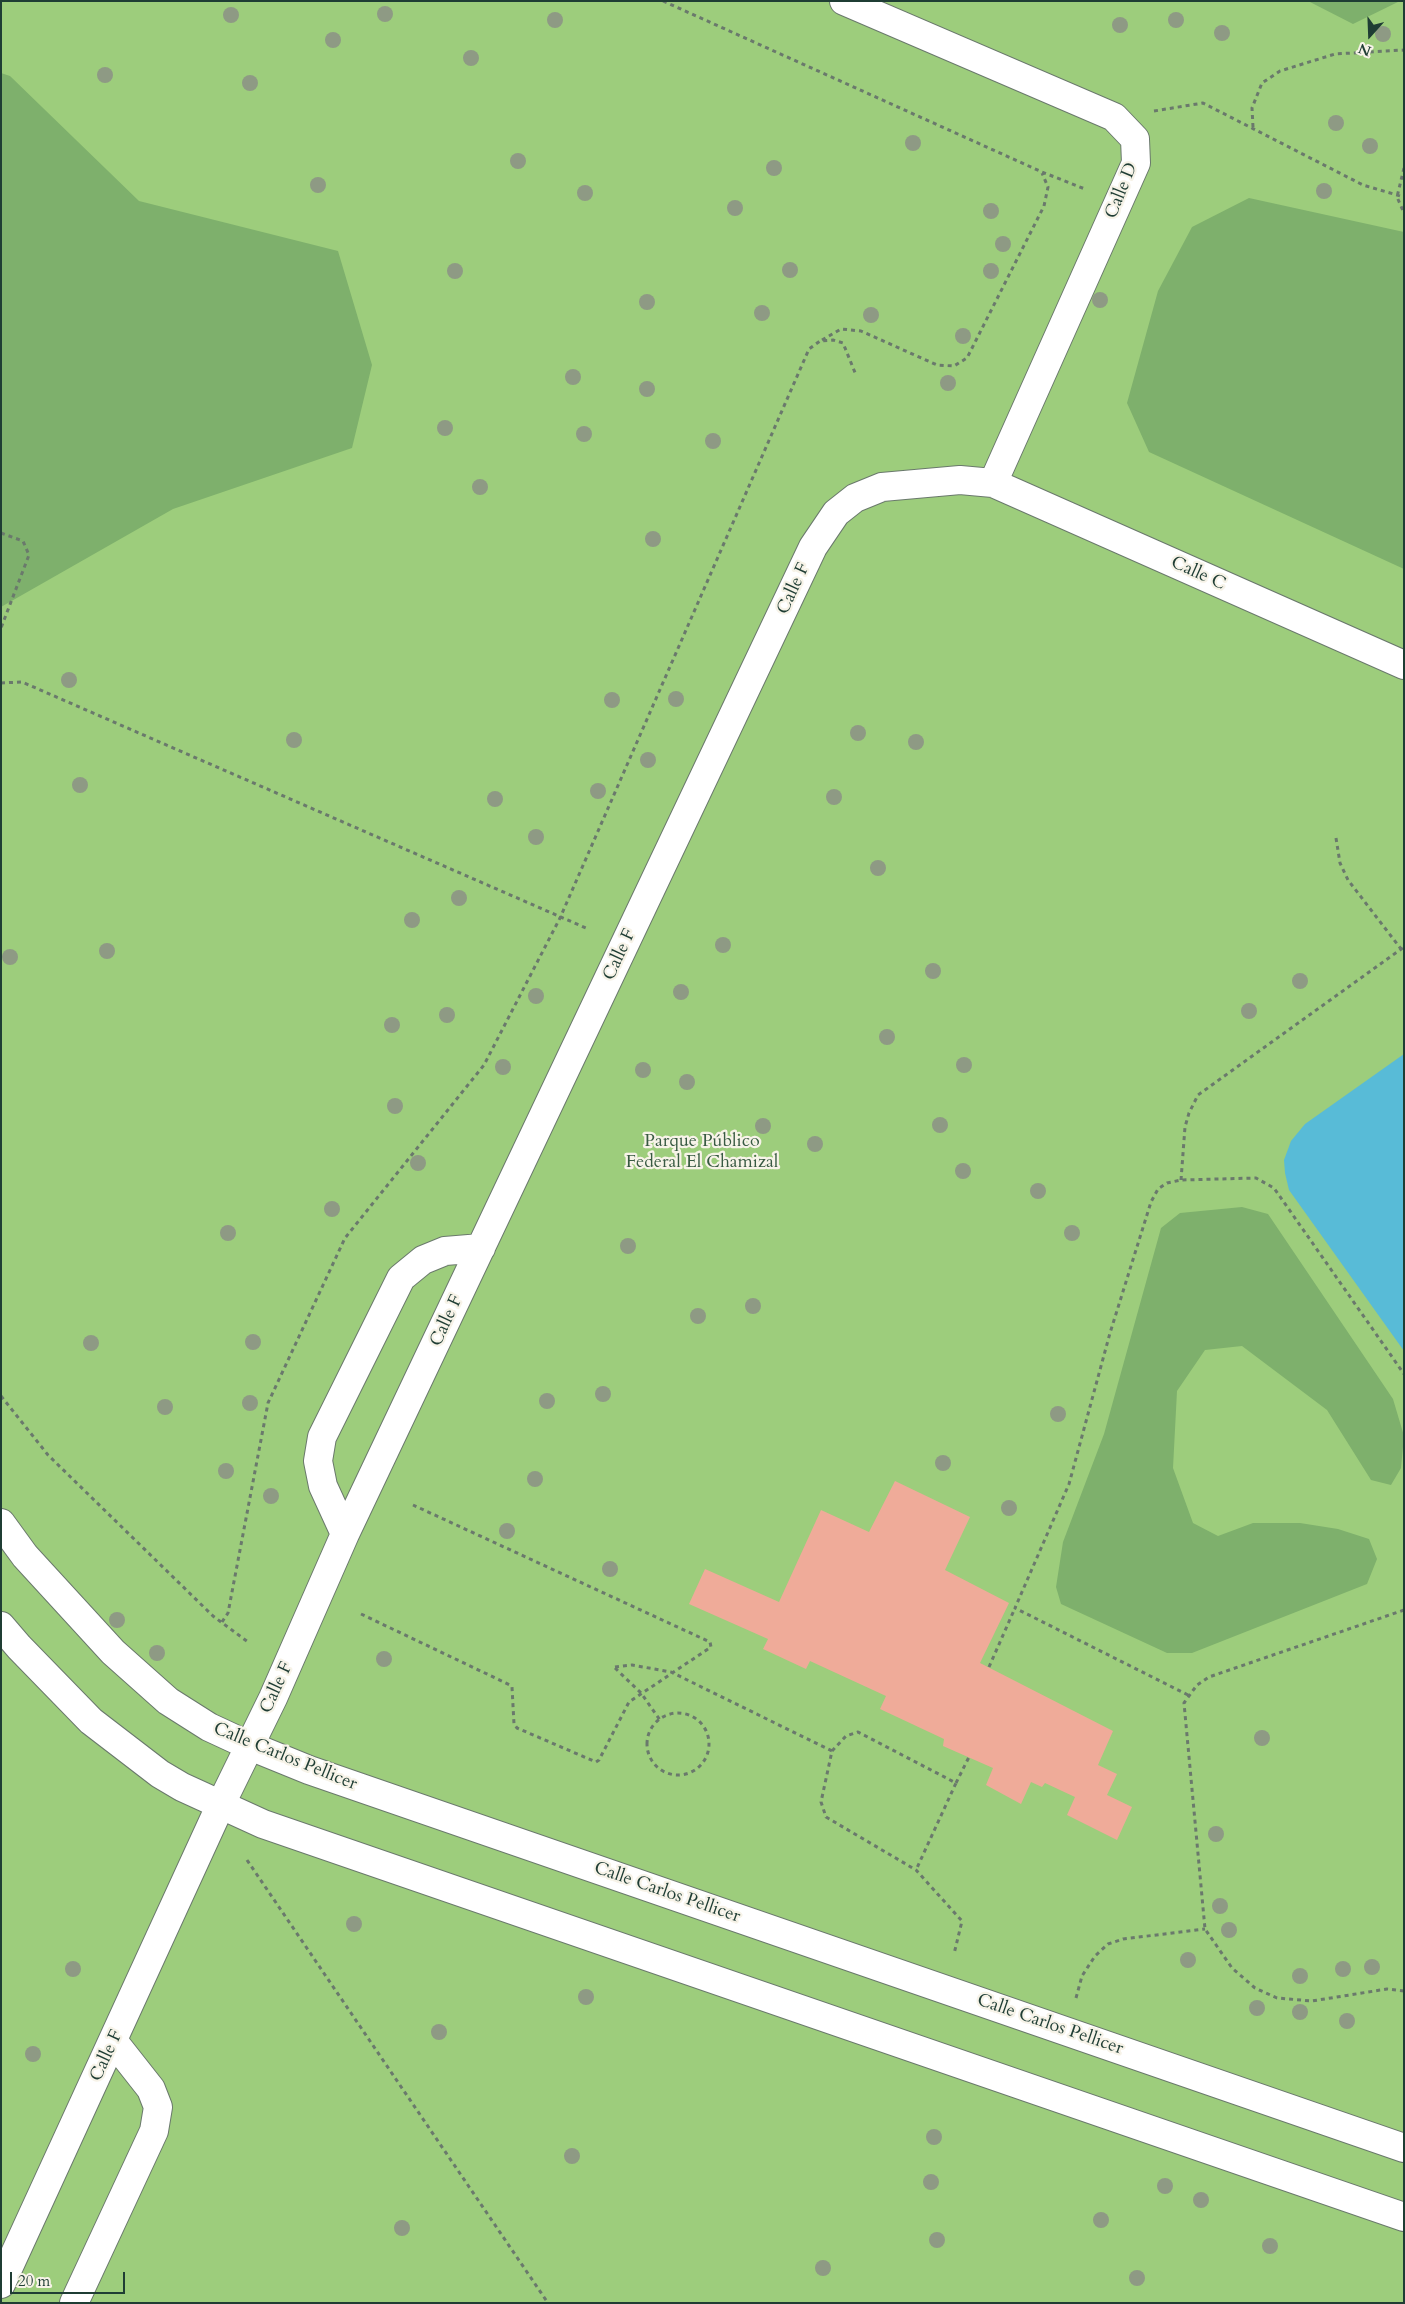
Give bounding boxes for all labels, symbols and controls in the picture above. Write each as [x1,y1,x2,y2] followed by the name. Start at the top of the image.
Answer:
[1345,10,1395,60] north arrow
[1356,39,1374,61] text: N
[1101,160,1143,222] street label: Calle D
[1167,552,1229,596] street label: Calle C
[773,560,815,618] street label: Calle F
[599,926,641,984] street label: Calle F
[626,1131,778,1174] park label: Parque Público Federal El Chamizal
[426,1292,468,1350] street label: Calle F
[256,1659,298,1717] street label: Calle F
[210,1718,360,1796] street label: Calle Carlos Pellicer
[591,1858,743,1928] street label: Calle Carlos Pellicer
[974,1990,1126,2060] street label: Calle Carlos Pellicer
[86,2027,128,2085] street label: Calle F
[12,2262,128,2294] scale bar
[18,2271,50,2291] text: 20 m

